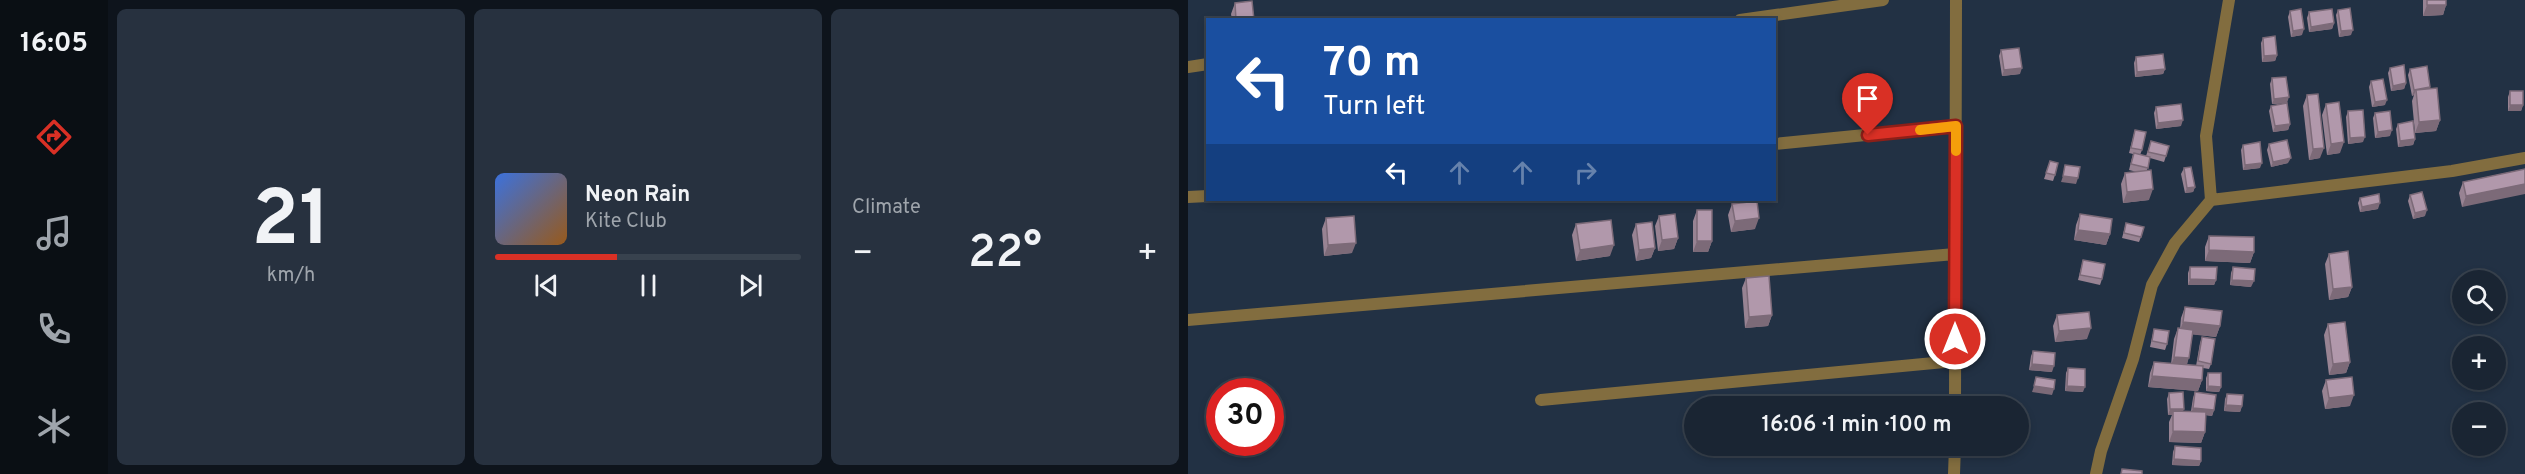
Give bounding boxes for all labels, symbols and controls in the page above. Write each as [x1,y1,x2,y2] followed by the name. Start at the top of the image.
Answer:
[20,27,88,61] text: 16:05
[1323,38,1421,91] text: 70 m
[1224,42,1302,120] icon: left
[1842,73,1893,135] pin
[1851,82,1884,115] icon: arrive
[1323,90,1425,124] text: Turn left
[33,116,75,158] icon: directions
[1380,156,1413,189] icon: left
[1443,156,1476,189] icon: ahead
[1506,156,1539,189] icon: ahead
[1569,156,1602,189] icon: right
[252,174,330,273] text: 21
[585,182,690,209] text: Neon Rain
[852,195,921,221] text: Climate
[585,209,667,235] text: Kite Club
[33,212,75,254] icon: music
[968,226,1042,283] text: 22°
[852,234,873,276] text: −
[1137,234,1158,276] text: +
[267,263,315,289] text: km/h
[530,269,563,302] icon: previous
[632,269,665,302] icon: pause
[734,269,767,302] icon: next
[2452,270,2506,456] map controls
[2452,270,2506,324] button: search
[1923,307,1987,371] position arrow
[33,308,75,350] icon: phone
[2452,336,2506,390] button: +
[1206,378,1284,456] speed limit sign: 30
[2452,402,2506,456] button: −
[33,405,75,447] icon: climate
[1761,412,1952,439] text: 16:06 · 1 min · 100 m

